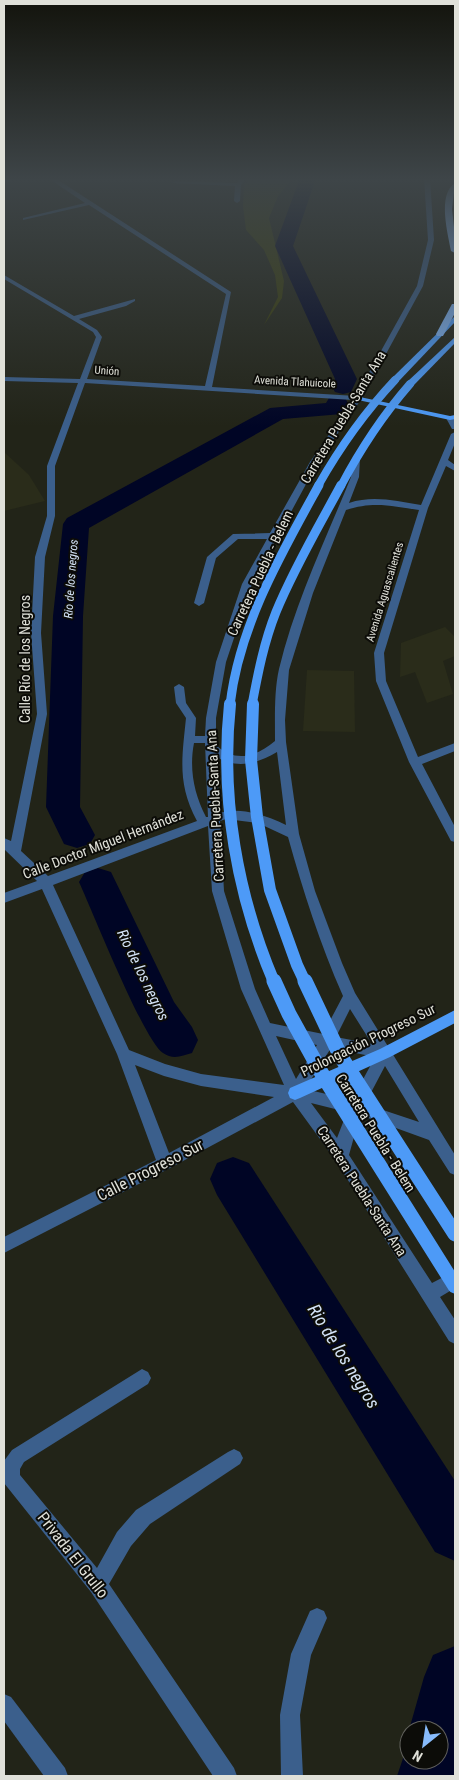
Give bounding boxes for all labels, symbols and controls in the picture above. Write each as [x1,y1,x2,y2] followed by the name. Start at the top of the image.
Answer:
[297,348,389,486] street label: Carretera Puebla-Santa Ana
[94,364,120,378] street label: Unión
[254,373,336,391] street label: Avenida Tlahuicole
[224,508,296,638] street label: Carretera Puebla - Belem
[61,539,81,619] water label: Rio de los negros
[364,541,406,643] street label: Avenida Aguascalientes
[17,595,33,723] street label: Calle Río de los Negros
[203,730,227,882] street label: Carretera Puebla-Santa Ana
[20,806,186,882] street label: Calle Doctor Miguel Hernández
[113,926,173,1024] water label: Rio de los negros
[298,1000,438,1080] street label: Prolongación Progreso Sur
[333,1071,419,1195] street label: Carretera Puebla - Belem
[314,1123,410,1259] street label: Carretera Puebla-Santa Ana
[94,1135,206,1205] street label: Calle Progreso Sur
[304,1300,384,1412] water label: Rio de los negros
[34,1508,112,1602] street label: Privada El Grullo
[399,1720,449,1770] north arrow
[410,1747,425,1765] text: N

